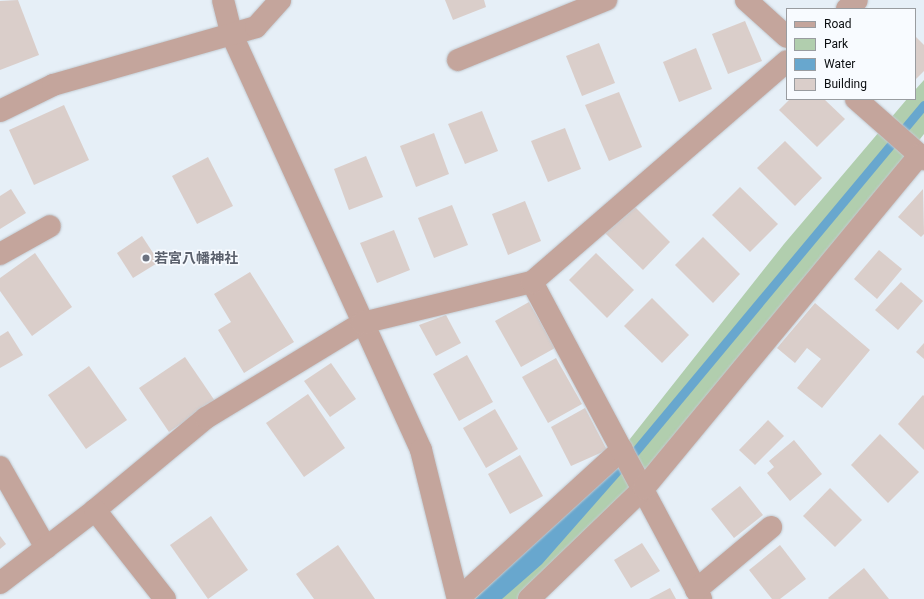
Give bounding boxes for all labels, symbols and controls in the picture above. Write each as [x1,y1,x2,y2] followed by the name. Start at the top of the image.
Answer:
[786,8,916,100] legend
[824,17,852,31] text: Road
[824,37,848,51] text: Park
[824,57,855,71] text: Water
[824,77,867,91] text: Building
[154,250,238,266] place label: 若宮八幡神社
[141,253,151,263] marker: 若宮八幡神社

